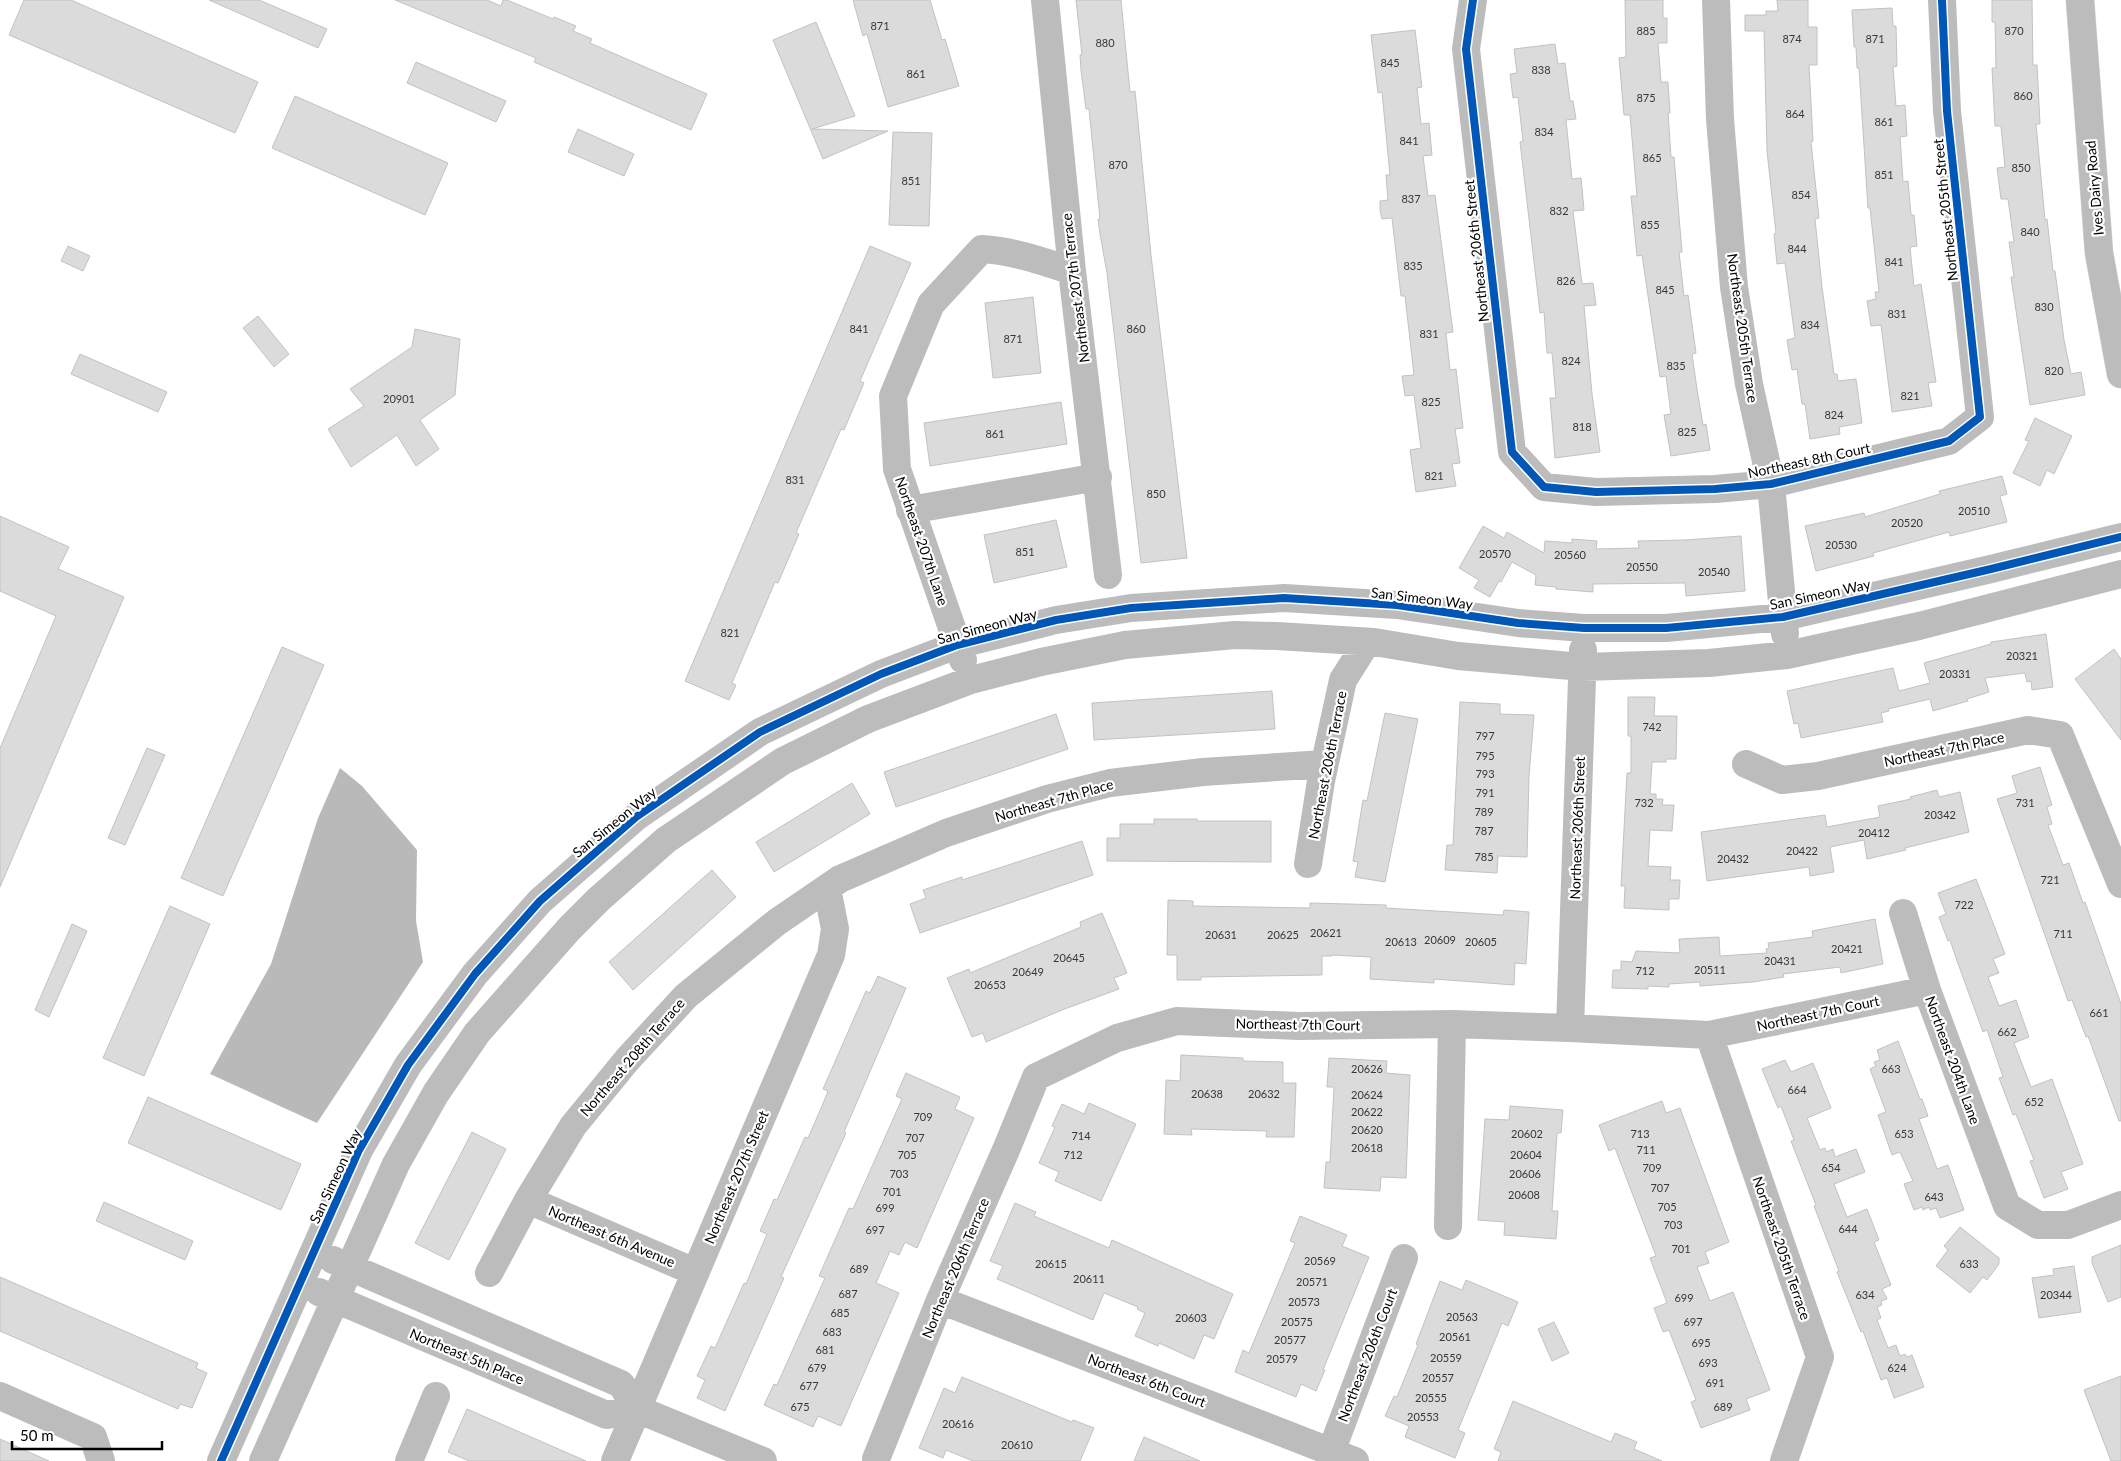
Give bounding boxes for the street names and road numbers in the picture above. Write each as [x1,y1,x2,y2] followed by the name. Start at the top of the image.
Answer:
[1929,138,1961,282] street label: Northeast 205th Street
[2081,140,2107,236] street label: Ives Dairy Road
[1460,179,1492,323] street label: Northeast 206th Street
[1057,212,1093,364] street label: Northeast 207th Terrace
[1724,252,1762,404] street label: Northeast 205th Terrace
[1746,439,1872,481] street label: Northeast 8th Court
[892,474,952,608] street label: Northeast 207th Lane
[1768,575,1873,613] street label: San Simeon Way
[1370,583,1475,613] street label: San Simeon Way
[935,604,1039,647] street label: San Simeon Way
[1304,689,1350,841] street label: Northeast 206th Terrace
[1882,728,2006,770] street label: Northeast 7th Place
[1566,756,1588,900] street label: Northeast 206th Street
[993,775,1115,825] street label: Northeast 7th Place
[569,783,660,861] street label: San Simeon Way
[1755,992,1881,1034] street label: Northeast 7th Court
[1922,993,1984,1127] street label: Northeast 204th Lane
[576,995,688,1119] street label: Northeast 208th Terrace
[1235,1014,1361,1034] street label: Northeast 7th Court
[700,1108,772,1246] street label: Northeast 207th Street
[306,1125,365,1226] street label: San Simeon Way
[1749,1174,1815,1322] street label: Northeast 205th Terrace
[918,1195,992,1341] street label: Northeast 206th Terrace
[546,1202,678,1270] street label: Northeast 6th Avenue
[1334,1286,1400,1424] street label: Northeast 206th Court
[407,1324,527,1388] street label: Northeast 5th Place
[1086,1350,1208,1410] street label: Northeast 6th Court

